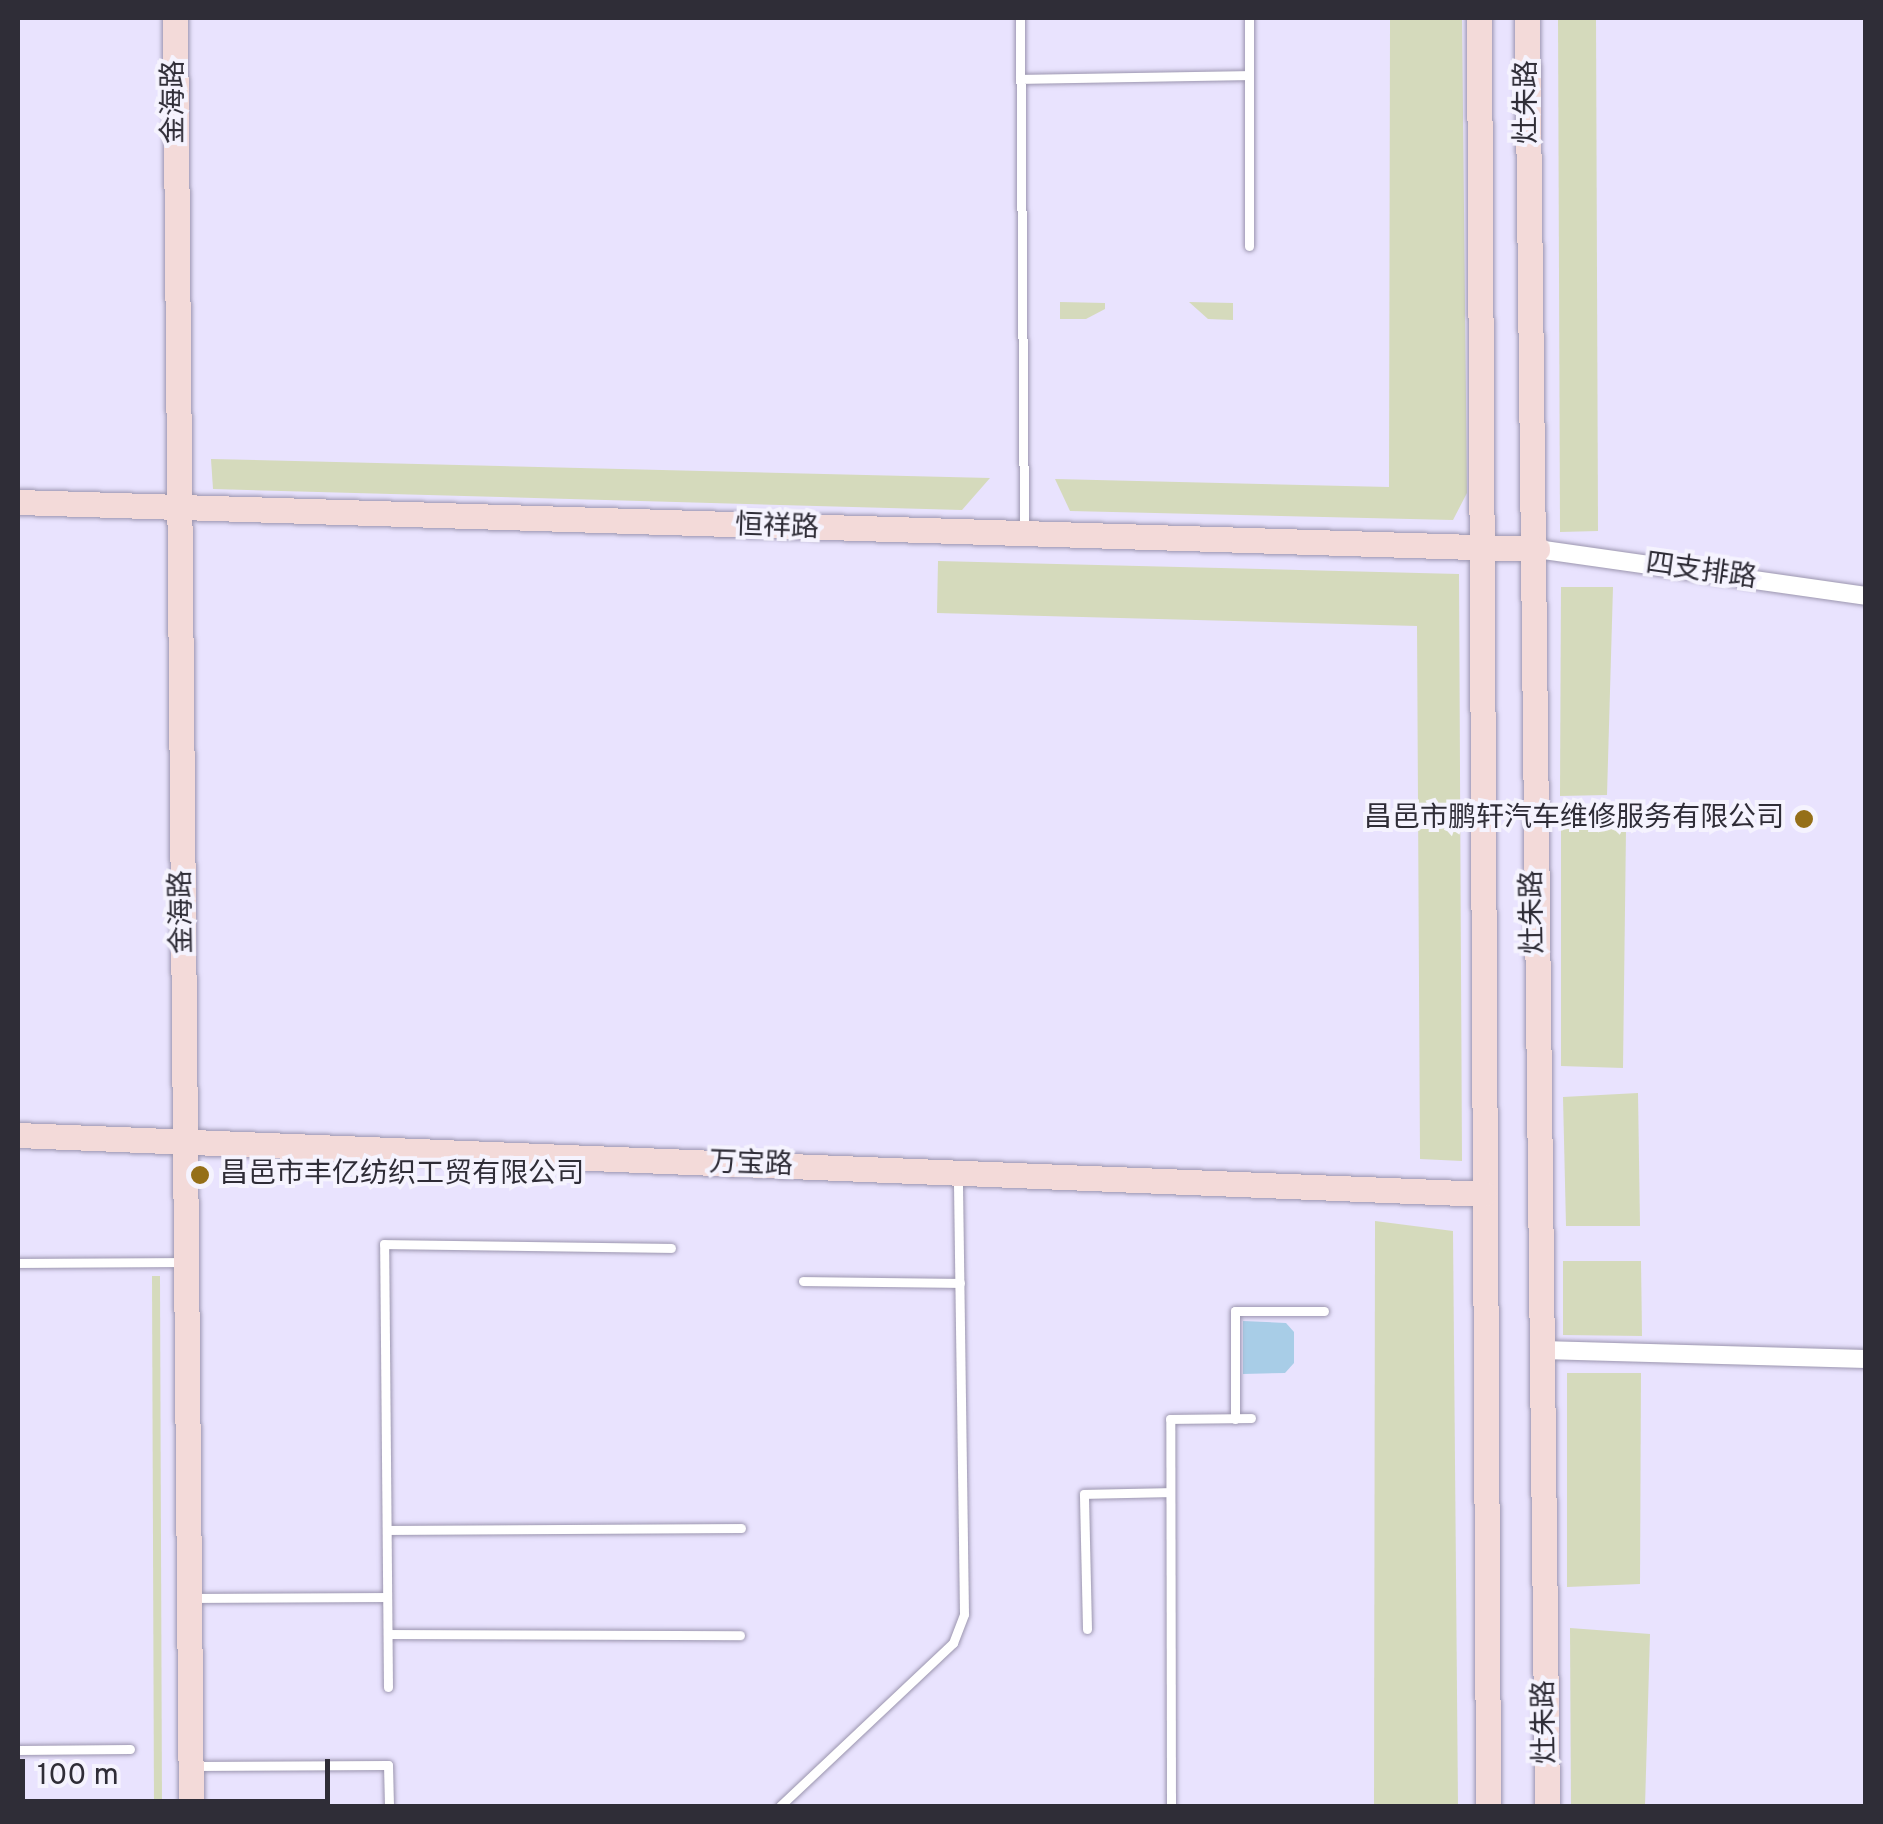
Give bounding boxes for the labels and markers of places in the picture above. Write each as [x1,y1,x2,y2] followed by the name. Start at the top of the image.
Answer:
[1364,802,1784,836] place label: 昌邑市鹏轩汽车维修服务有限公司
[1793,808,1815,830] marker: 昌邑市鹏轩汽车维修服务有限公司
[220,1158,584,1192] place label: 昌邑市丰亿纺织工贸有限公司
[189,1164,211,1186] marker: 昌邑市丰亿纺织工贸有限公司

